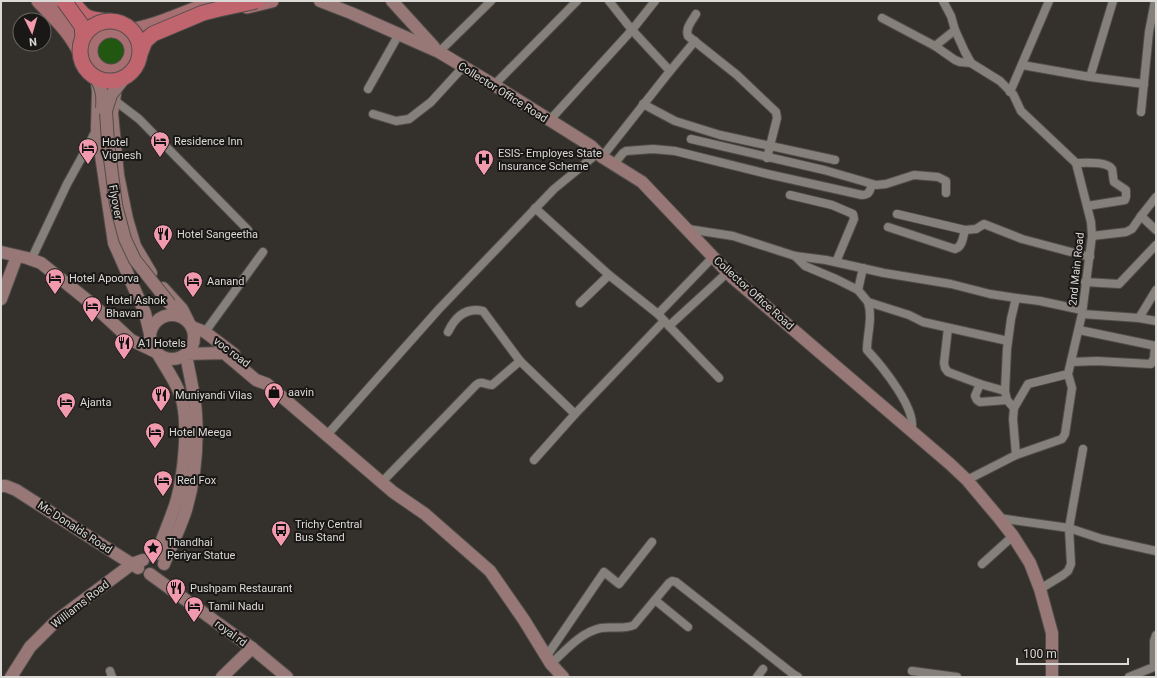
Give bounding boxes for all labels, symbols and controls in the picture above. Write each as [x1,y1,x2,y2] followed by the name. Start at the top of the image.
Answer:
[12,12,52,52] north arrow
[28,35,37,48] text: N
[456,60,550,125] street label: Collector Office Road
[149,130,171,158] hotel icon: Residence Inn
[174,135,243,148] place label: Residence Inn
[102,136,142,162] place label: Hotel Vignesh
[77,137,99,165] hotel icon: Hotel Vignesh
[498,147,602,173] place label: ESIS- Employes State Insurance Scheme
[473,148,495,176] hospital icon: ESIS- Employes State Insurance Scheme
[106,184,125,221] street label: Flyover
[152,223,174,251] restaurant icon: Hotel Sangeetha
[177,228,258,241] place label: Hotel Sangeetha
[1066,232,1087,306] street label: 2nd Main Road
[711,254,796,333] street label: Collector Office Road
[44,267,66,295] hotel icon: Hotel Apoorva
[182,270,204,298] hotel icon: Aanand
[69,272,139,285] place label: Hotel Apoorva
[207,275,245,288] place label: Aanand
[106,294,166,320] place label: Hotel Ashok Bhavan
[81,295,103,323] hotel icon: Hotel Ashok Bhavan
[113,332,135,360] restaurant icon: A1 Hotels
[211,335,252,370] street label: voc road
[138,337,186,350] place label: A1 Hotels
[263,381,285,409] shop icon: aavin
[150,384,172,412] restaurant icon: Muniyandi Vilas
[288,386,314,399] place label: aavin
[175,389,253,402] place label: Muniyandi Vilas
[55,391,77,419] hotel icon: Ajanta
[80,396,111,409] place label: Ajanta
[144,421,166,449] hotel icon: Hotel Meega
[169,426,231,439] place label: Hotel Meega
[152,469,174,497] hotel icon: Red Fox
[177,474,217,487] place label: Red Fox
[35,499,114,556] street label: Mc Donalds Road
[295,518,362,544] place label: Trichy Central Bus Stand
[270,519,292,547] bus stop icon: Trichy Central Bus Stand
[167,536,235,562] place label: Thandhai Periyar Statue
[142,537,164,565] place icon: Thandhai Periyar Statue
[165,577,187,605] restaurant icon: Pushpam Restaurant
[49,578,112,631] street label: Williams Road
[190,582,293,595] place label: Pushpam Restaurant
[183,595,205,623] hotel icon: Tamil Nadu
[208,600,264,613] place label: Tamil Nadu
[212,618,249,649] street label: royal rd
[1017,640,1128,666] scale bar
[1023,647,1057,661] text: 100 m

